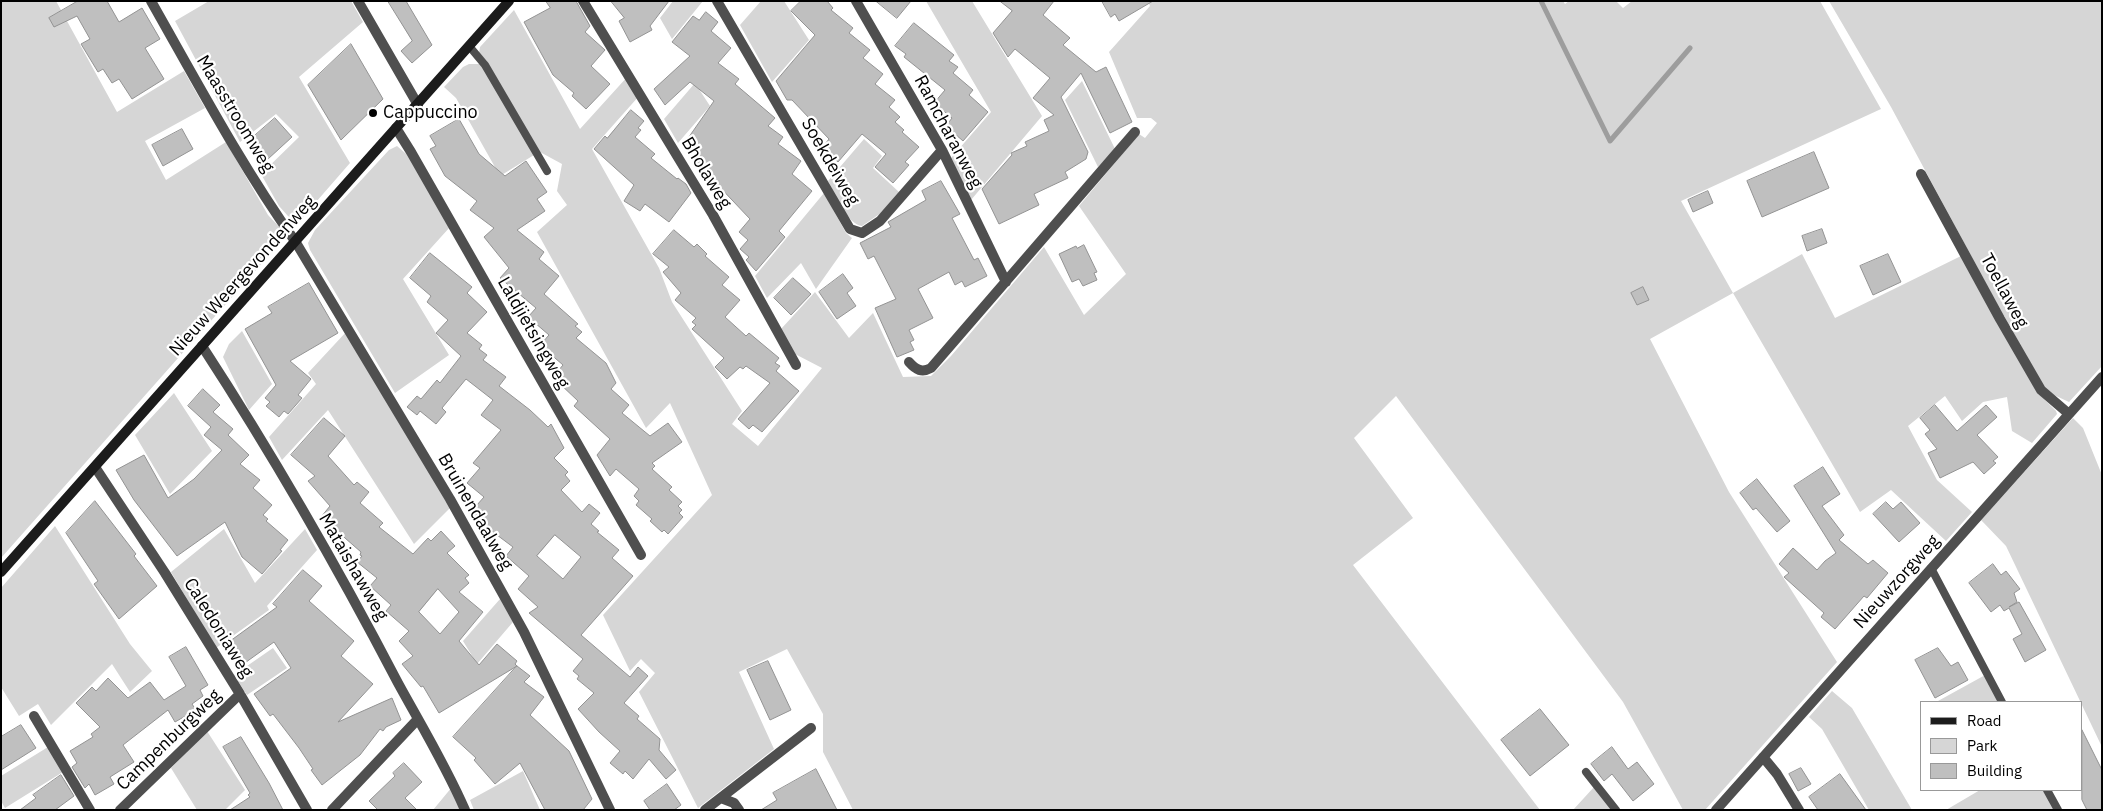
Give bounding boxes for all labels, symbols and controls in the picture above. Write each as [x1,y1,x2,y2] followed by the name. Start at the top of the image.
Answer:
[192,51,278,177] street label: Maasstroomweg
[909,72,987,192] street label: Ramcharanweg
[383,102,478,124] place label: Cappuccino
[367,107,379,119] marker: Cappuccino
[796,114,864,210] street label: Soekdeiweg
[676,133,736,213] street label: Bholaweg
[165,191,321,361] street label: Nieuw Weergevondenweg
[1975,250,2033,332] street label: Toellaweg
[492,273,574,393] street label: Laldjietsingweg
[433,450,517,574] street label: Bruinendaalweg
[314,510,392,624] street label: Mataishawweg
[1849,531,1945,633] street label: Nieuwzorgweg
[179,574,257,682] street label: Caledoniaweg
[112,685,226,795] street label: Campenburgweg
[1920,701,2083,791] legend
[1967,711,2002,730] text: Road
[1967,736,1997,755] text: Park
[1967,761,2022,780] text: Building

